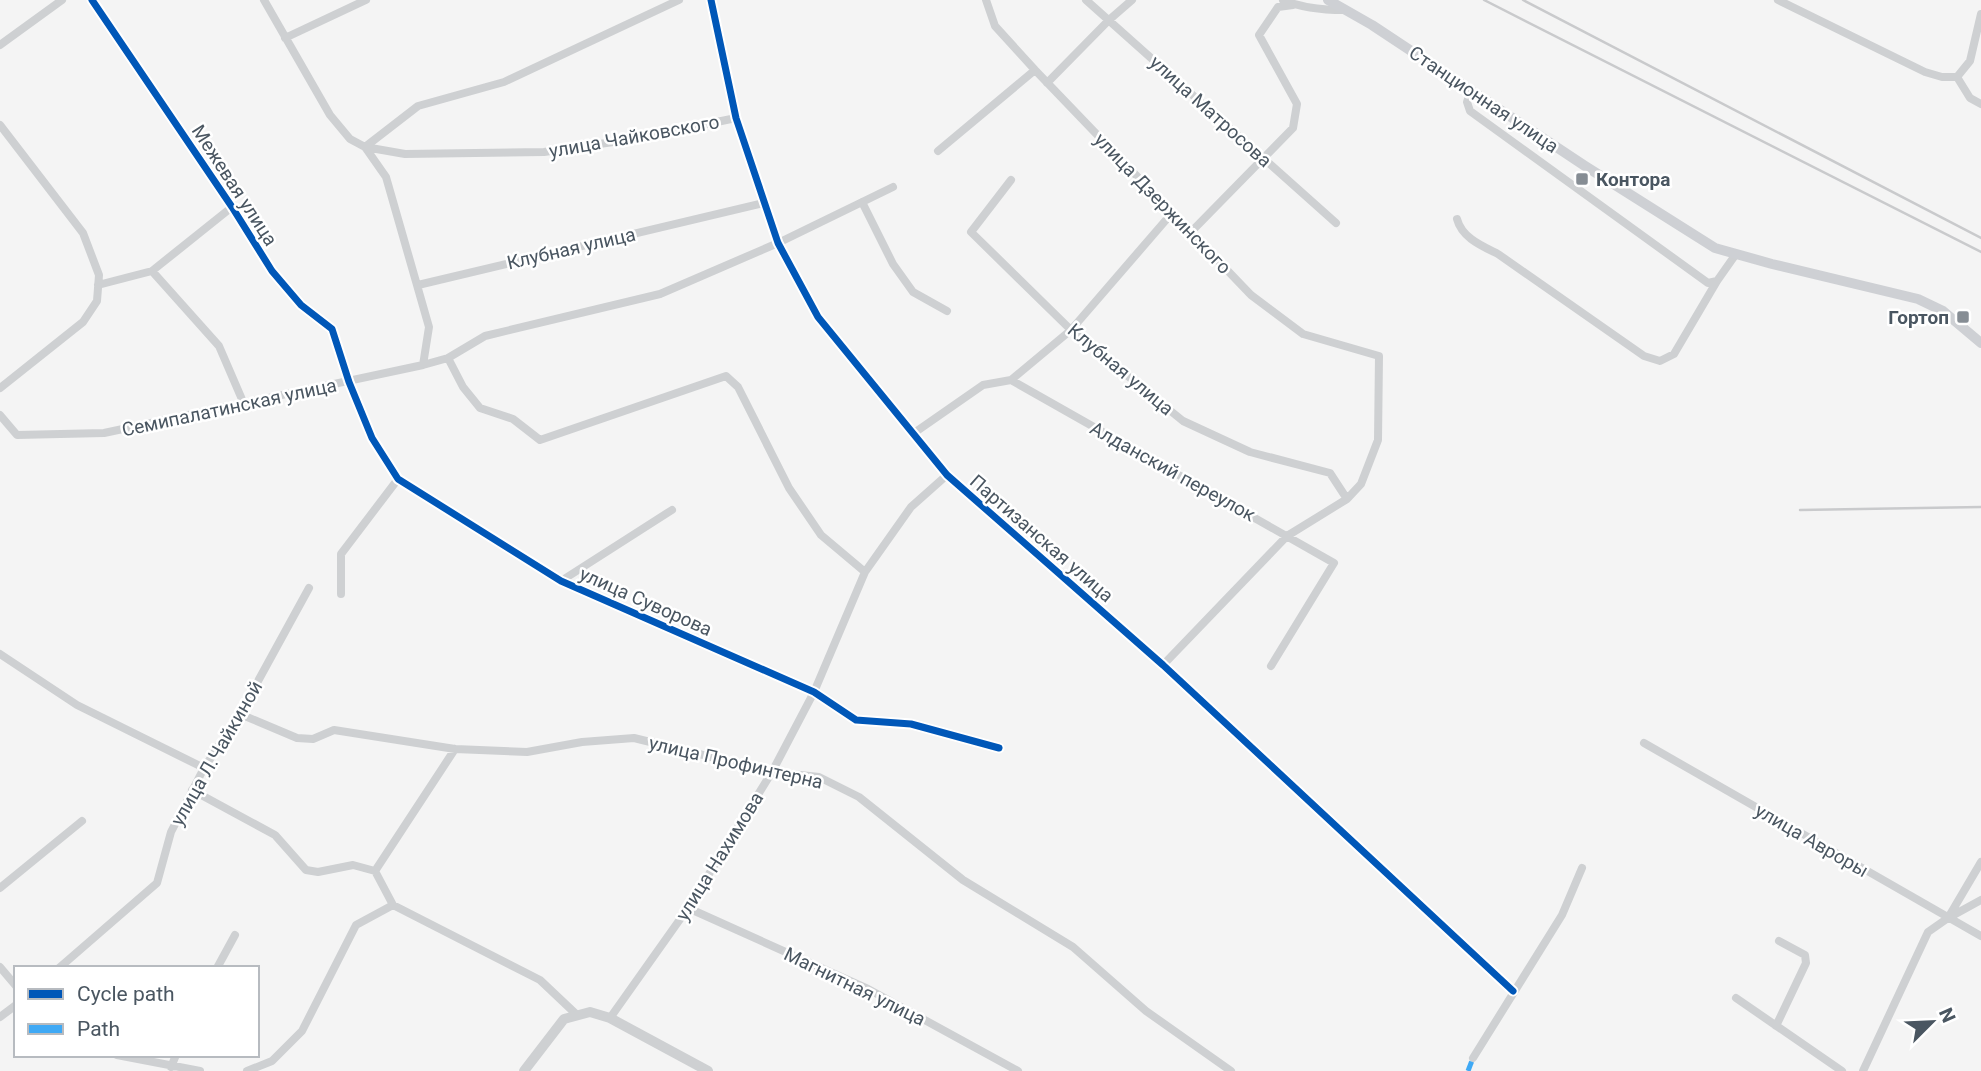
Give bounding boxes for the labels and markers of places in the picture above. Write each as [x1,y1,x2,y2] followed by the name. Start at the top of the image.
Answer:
[1596,168,1670,191] place label: Контора
[1574,171,1590,187] marker: Контора
[1888,306,1949,329] place label: Гортоп
[1955,309,1971,325] marker: Гортоп

